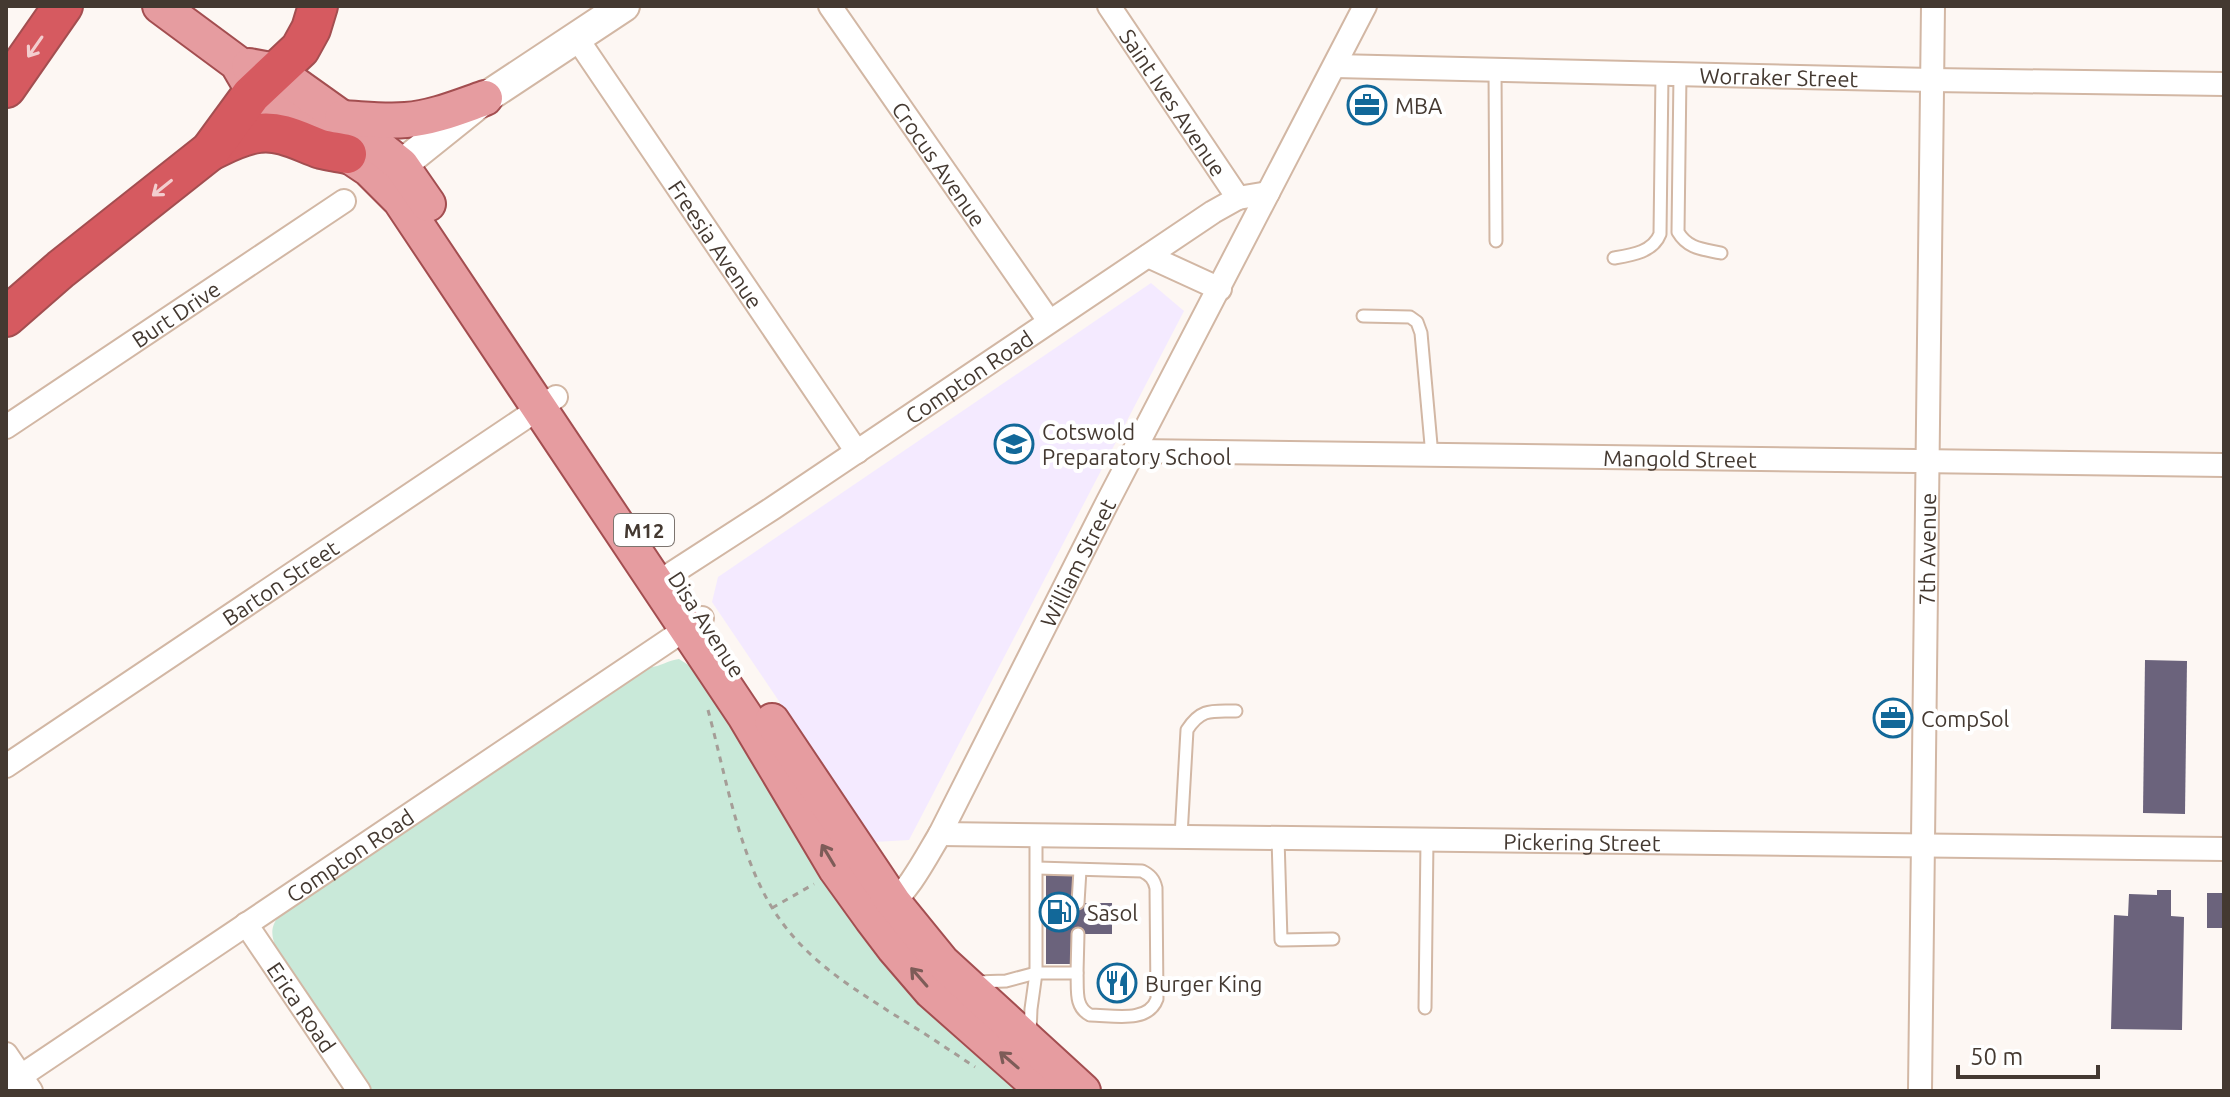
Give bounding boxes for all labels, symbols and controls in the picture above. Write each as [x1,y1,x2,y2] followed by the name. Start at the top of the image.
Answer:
[1115,24,1232,181] street label: Saint Ives Avenue
[27,36,43,58] one-way arrow
[1699,62,1859,91] street label: Worraker Street
[1346,84,1388,126] office icon: MBA
[1395,93,1443,118] place label: MBA
[888,96,992,231] street label: Crocus Avenue
[664,175,768,313] street label: Freesia Avenue
[152,179,173,197] one-way arrow
[127,275,224,352] street label: Burt Drive
[900,325,1037,428] street label: Compton Road
[1042,419,1231,469] place label: Cotswold Preparatory School
[993,423,1035,465] school or university icon: Cotswold Preparatory School
[1603,445,1757,471] street label: Mangold Street
[1913,492,1940,606] street label: 7th Avenue
[1034,494,1120,630] street label: William Street
[614,514,674,546] road number: M12
[217,534,343,630] street label: Barton Street
[664,566,750,682] street label: Disa Avenue
[1872,697,1914,739] office icon: CompSol
[1921,706,2010,731] place label: CompSol
[281,803,418,907] street label: Compton Road
[1503,828,1661,855] street label: Pickering Street
[820,844,836,867] one-way arrow
[1038,891,1080,933] fuel station icon: Sasol
[1087,900,1138,925] place label: Sasol
[263,957,341,1057] street label: Erica Road
[1096,962,1138,1004] restaurant icon: Burger King
[911,968,929,988] one-way arrow
[1145,971,1262,996] place label: Burger King
[1958,1029,2098,1079] scale bar
[1970,1043,2023,1070] text: 50 m
[999,1051,1019,1069] one-way arrow

